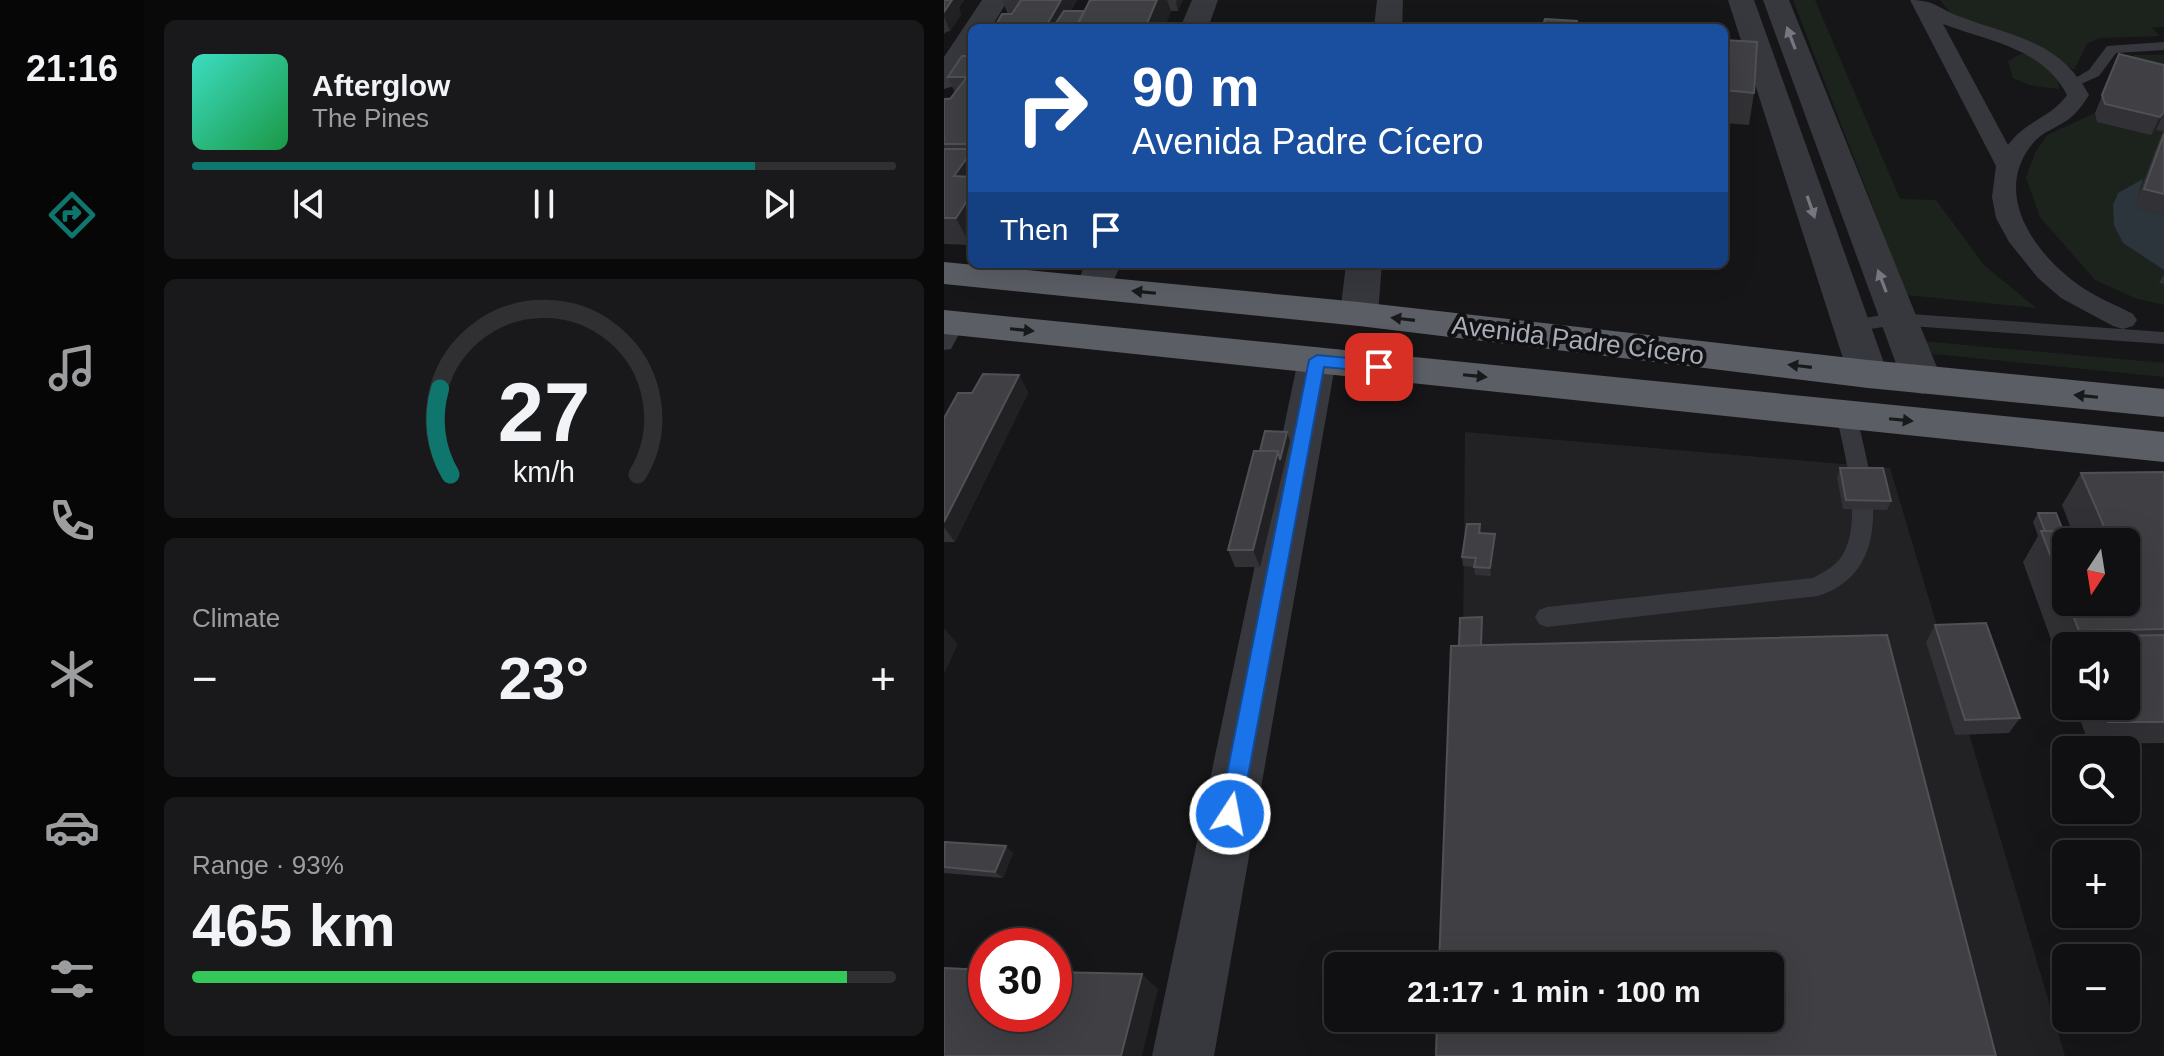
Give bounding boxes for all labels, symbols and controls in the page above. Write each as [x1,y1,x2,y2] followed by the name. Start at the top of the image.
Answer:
[1784,26,1797,50] one-way arrow
[26,48,118,89] text: 21:16
[1132,55,1260,118] text: 90 m
[1000,56,1104,160] icon: right
[312,69,450,102] text: Afterglow
[312,103,429,133] text: The Pines
[1132,121,1484,162] text: Avenida Padre Cícero
[287,182,331,226] icon: previous
[522,182,566,226] icon: pause
[757,182,801,226] icon: next
[44,187,100,243] icon: directions
[1805,195,1817,219] one-way arrow
[1084,208,1128,252] icon: arrive
[1000,213,1068,246] text: Then
[1875,269,1888,293] one-way arrow
[1131,286,1156,299] one-way arrow
[1450,310,1706,370] street label: Avenida Padre Cícero
[1390,312,1415,325] one-way arrow
[1010,324,1035,337] one-way arrow
[1345,333,1413,401] pin
[44,340,100,396] icon: music
[1357,345,1401,389] icon: arrive
[1787,360,1812,373] one-way arrow
[498,365,590,458] text: 27
[1463,370,1488,383] one-way arrow
[2073,389,2098,402] one-way arrow
[1889,413,1914,426] one-way arrow
[513,456,575,488] text: km/h
[44,493,100,549] icon: phone
[2052,528,2140,616] north arrow
[2052,528,2140,1032] map controls
[192,603,280,633] text: Climate
[2052,632,2140,720] button: sound
[499,645,589,712] text: 23°
[44,646,100,702] icon: climate
[192,654,218,703] text: −
[870,654,896,703] text: +
[2052,736,2140,824] button: search
[1188,772,1272,856] position arrow
[44,799,100,855] icon: car
[2052,840,2140,928] button: +
[192,850,344,880] text: Range · 93%
[192,892,396,959] text: 465 km
[968,928,1072,1032] speed limit sign: 30
[2052,944,2140,1032] button: −
[44,951,100,1007] icon: filters
[1407,975,1701,1008] text: 21:17 · 1 min · 100 m

